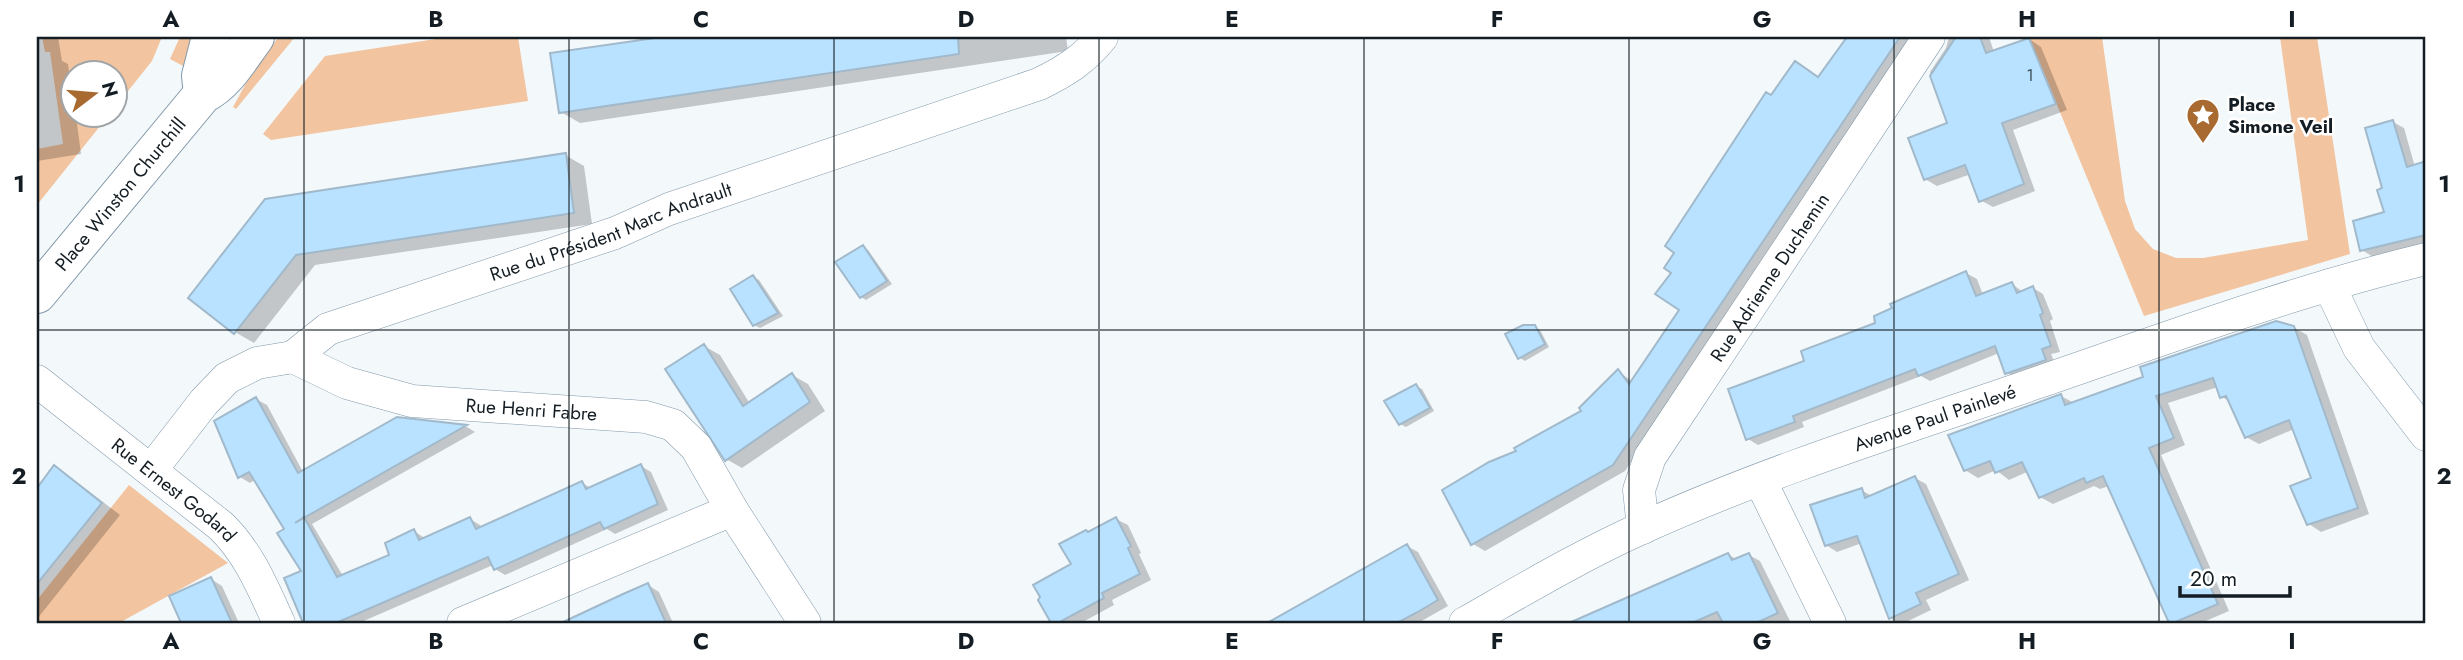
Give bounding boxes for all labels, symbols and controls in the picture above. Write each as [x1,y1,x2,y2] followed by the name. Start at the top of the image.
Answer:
[162,2,180,36] text: A
[428,2,444,36] text: B
[693,2,709,36] text: C
[958,2,975,36] text: D
[1225,2,1239,36] text: E
[1491,2,1503,36] text: F
[1753,2,1771,36] text: G
[2018,2,2036,36] text: H
[2288,2,2296,36] text: I
[60,60,130,130] north arrow
[2026,64,2034,87] house number: 1
[95,78,125,100] text: N
[2228,91,2333,140] place label: Place Simone Veil
[2184,96,2222,145] place icon: Place Simone Veil
[48,111,192,277] street label: Place Winston Churchill
[13,167,25,201] text: 1
[2438,167,2450,201] text: 1
[486,175,736,287] street label: Rue du Président Marc Andrault
[1704,187,1835,367] street label: Rue Adrienne Duchemin
[1850,377,2020,458] street label: Avenue Paul Painlevé
[465,391,598,427] street label: Rue Henri Fabre
[106,431,243,548] street label: Rue Ernest Godard
[11,459,27,493] text: 2
[2436,459,2452,493] text: 2
[2180,555,2290,599] scale bar
[2190,564,2237,594] text: 20 m
[162,624,180,658] text: A
[428,624,444,658] text: B
[693,624,709,658] text: C
[958,624,975,658] text: D
[1225,624,1239,658] text: E
[1491,624,1503,658] text: F
[1753,624,1771,658] text: G
[2018,624,2036,658] text: H
[2288,624,2296,658] text: I

